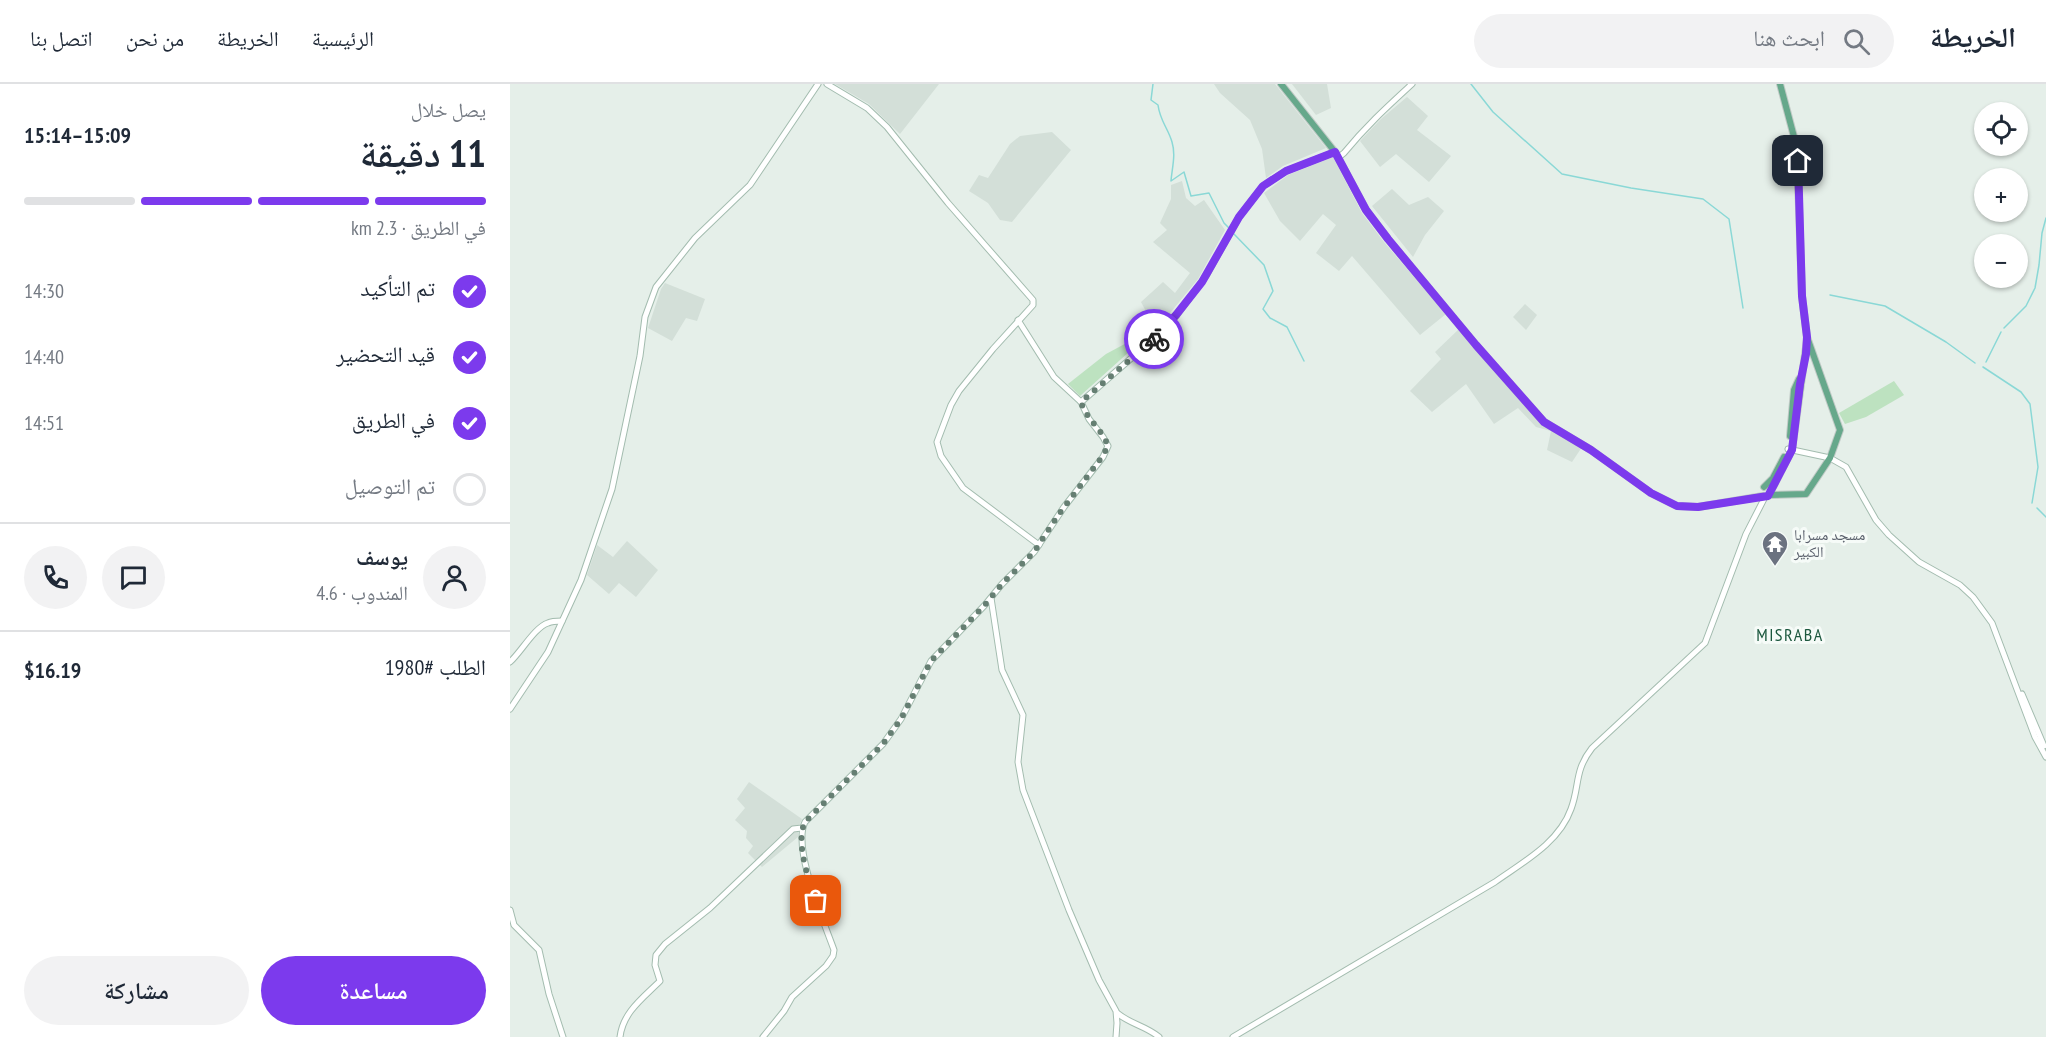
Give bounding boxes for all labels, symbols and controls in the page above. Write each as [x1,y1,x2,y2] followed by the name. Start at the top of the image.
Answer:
[1474,14,1894,68] search box
[1930,18,2016,55] text: الخريطة
[1753,24,1825,52] text: ابحث هنا
[30,25,93,52] text: اتصل بنا
[126,25,184,52] text: من نحن
[217,25,279,52] text: الخريطة
[312,25,374,52] text: الرئيسية
[1840,25,1873,58] icon: search
[411,97,486,123] text: يصل خلال
[1974,102,2028,288] map controls
[1974,102,2028,156] button: locate
[24,121,131,149] text: 15:09–15:14
[360,127,486,178] text: 11 دقيقة
[1772,135,1823,186] pin
[1781,144,1814,177] icon: home
[1974,168,2028,222] button: +
[351,215,486,241] text: في الطريق · 2.3 km
[1974,234,2028,288] button: −
[360,274,435,302] text: تم التأكيد
[453,275,486,308] icon: check
[24,278,64,304] text: 14:30
[1124,309,1184,369] courier
[1138,323,1171,356] icon: bike
[336,340,435,368] text: قيد التحضير
[453,341,486,374] icon: check
[24,344,64,370] text: 14:40
[352,406,435,434] text: في الطريق
[453,407,486,440] icon: check
[24,410,64,436] text: 14:51
[345,472,435,500] text: تم التوصيل
[1793,525,1866,561] place label: مسجد مسرابا الكبير
[1760,529,1790,567] temple icon: مسجد مسرابا الكبير
[356,543,408,571] text: يوسف
[24,546,87,609] button: phone
[102,546,165,609] button: chat
[423,546,486,609] button: person
[316,580,408,606] text: المندوب · 4.6
[1756,623,1824,646] district label: MISRABA
[385,653,486,681] text: الطلب #1980
[24,656,81,684] text: $16.19
[790,875,841,926] pin
[799,884,832,917] icon: bag
[24,956,249,1025] button: مشاركة
[261,956,486,1025] button: مساعدة

